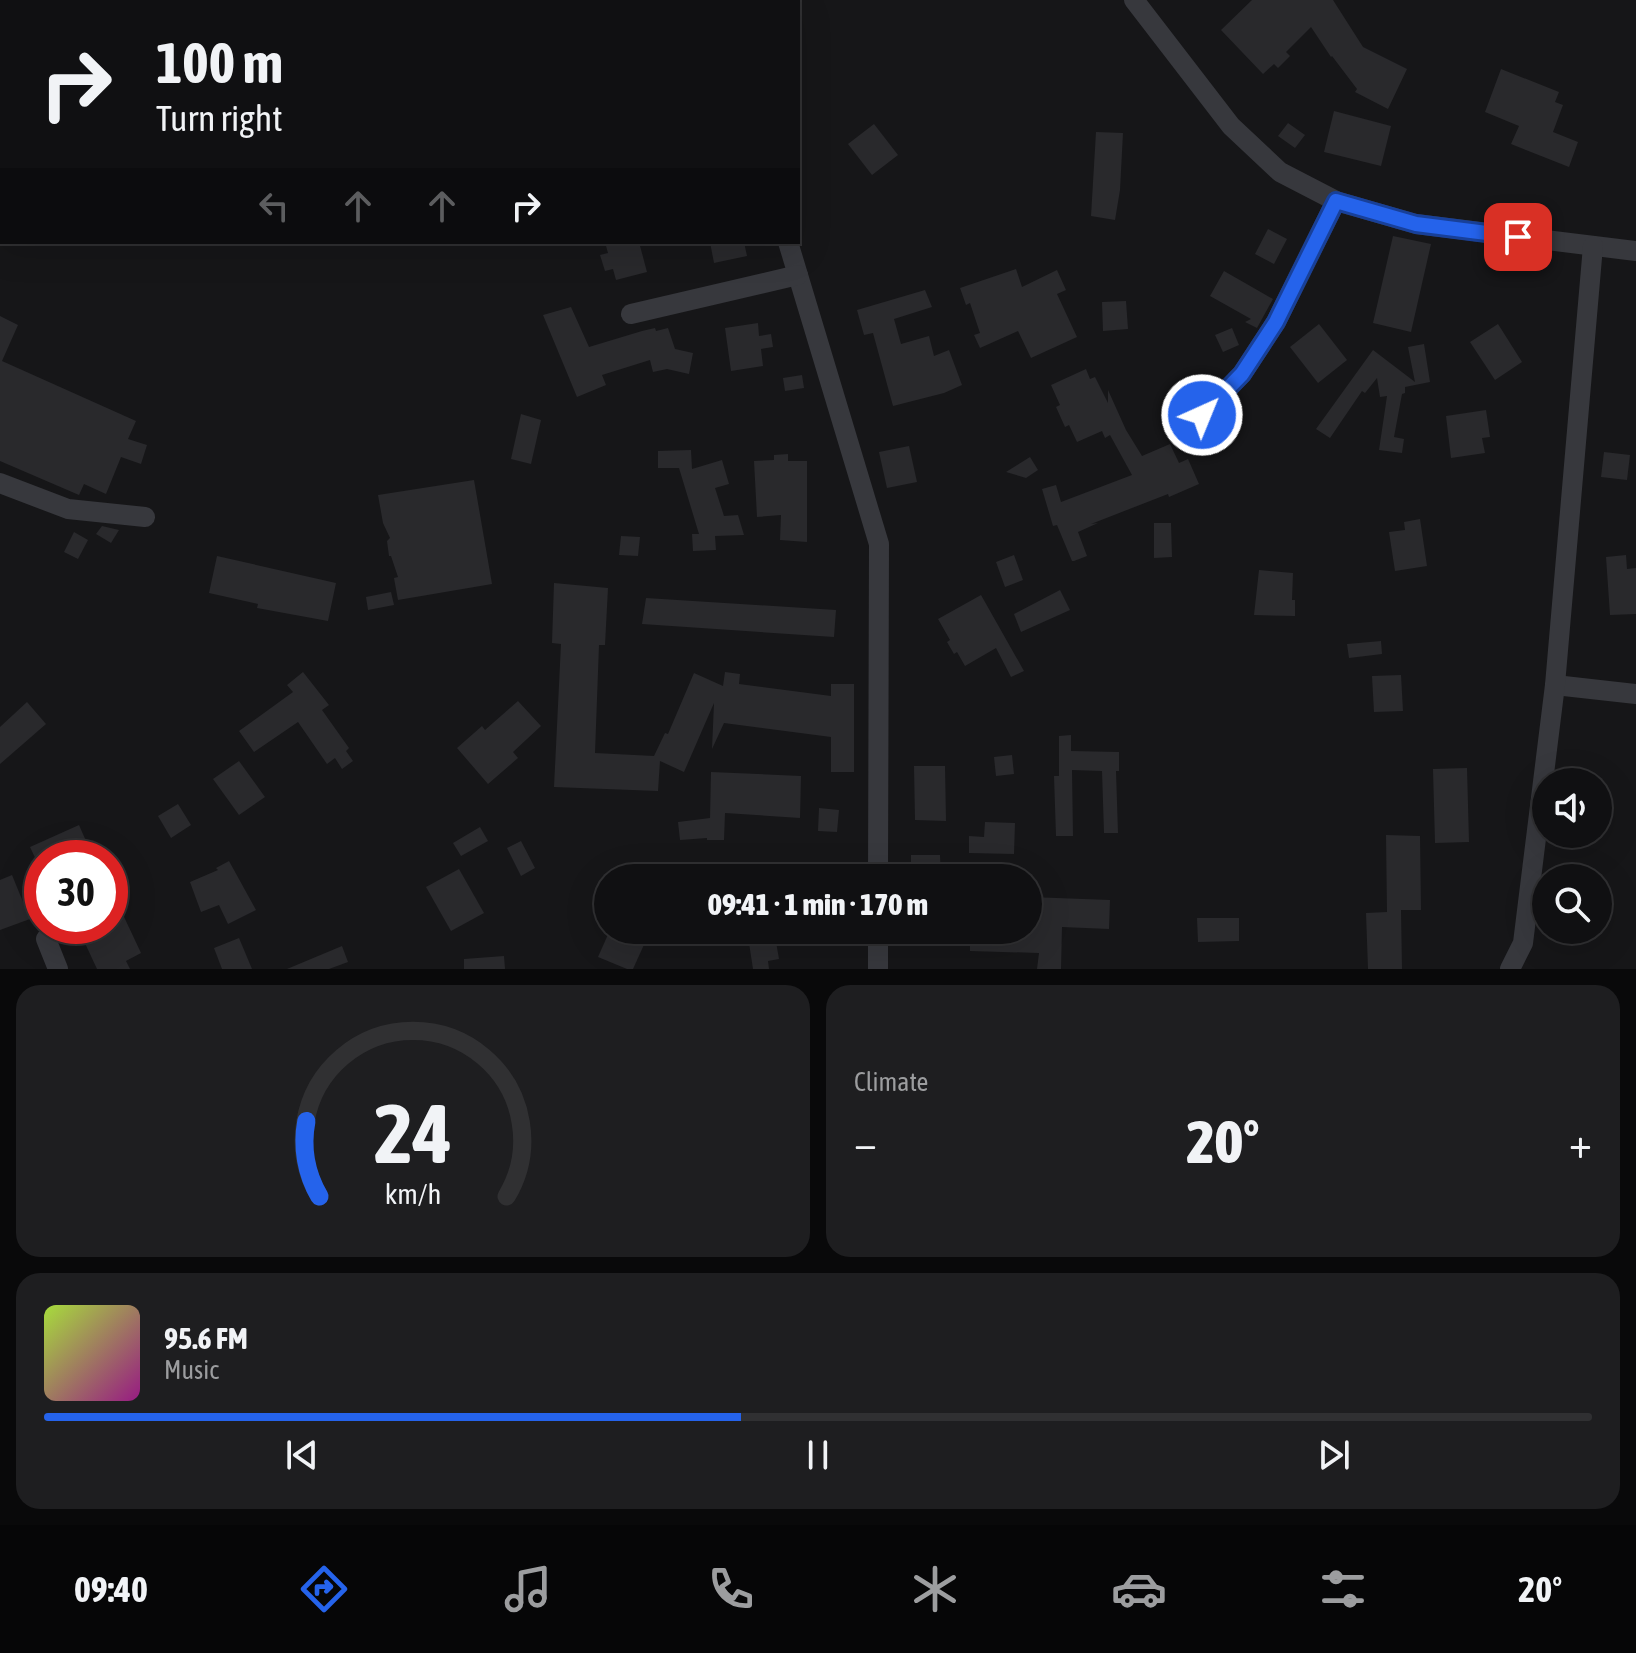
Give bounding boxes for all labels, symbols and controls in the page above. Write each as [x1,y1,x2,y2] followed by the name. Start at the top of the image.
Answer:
[156,31,283,95] text: 100 m
[24,32,128,136] icon: right
[156,97,283,139] text: Turn right
[252,184,296,228] icon: left
[336,184,380,228] icon: ahead
[420,184,464,228] icon: ahead
[504,184,548,228] icon: right
[1484,203,1552,271] pin
[1496,215,1540,259] icon: arrive
[1160,373,1244,457] position arrow
[1532,768,1612,944] map controls
[1532,768,1612,848] button: sound
[24,840,128,944] speed limit sign: 30
[1532,864,1612,944] button: search
[708,887,928,921] text: 09:41 · 1 min · 170 m
[854,1067,928,1097] text: Climate
[374,1085,452,1181] text: 24
[1187,1107,1259,1176] text: 20°
[854,1117,877,1167] text: −
[1569,1117,1592,1167] text: +
[385,1177,441,1210] text: km/h
[164,1321,248,1355] text: 95.6 FM
[164,1355,219,1385] text: Music
[280,1433,324,1477] icon: previous
[796,1433,840,1477] icon: pause
[1312,1433,1356,1477] icon: next
[296,1561,352,1617] icon: directions
[500,1561,556,1617] icon: music
[703,1561,759,1617] icon: phone
[907,1561,963,1617] icon: climate
[1111,1561,1167,1617] icon: car
[1315,1561,1371,1617] icon: filters
[74,1568,148,1610] text: 09:40
[1518,1568,1562,1610] text: 20°

